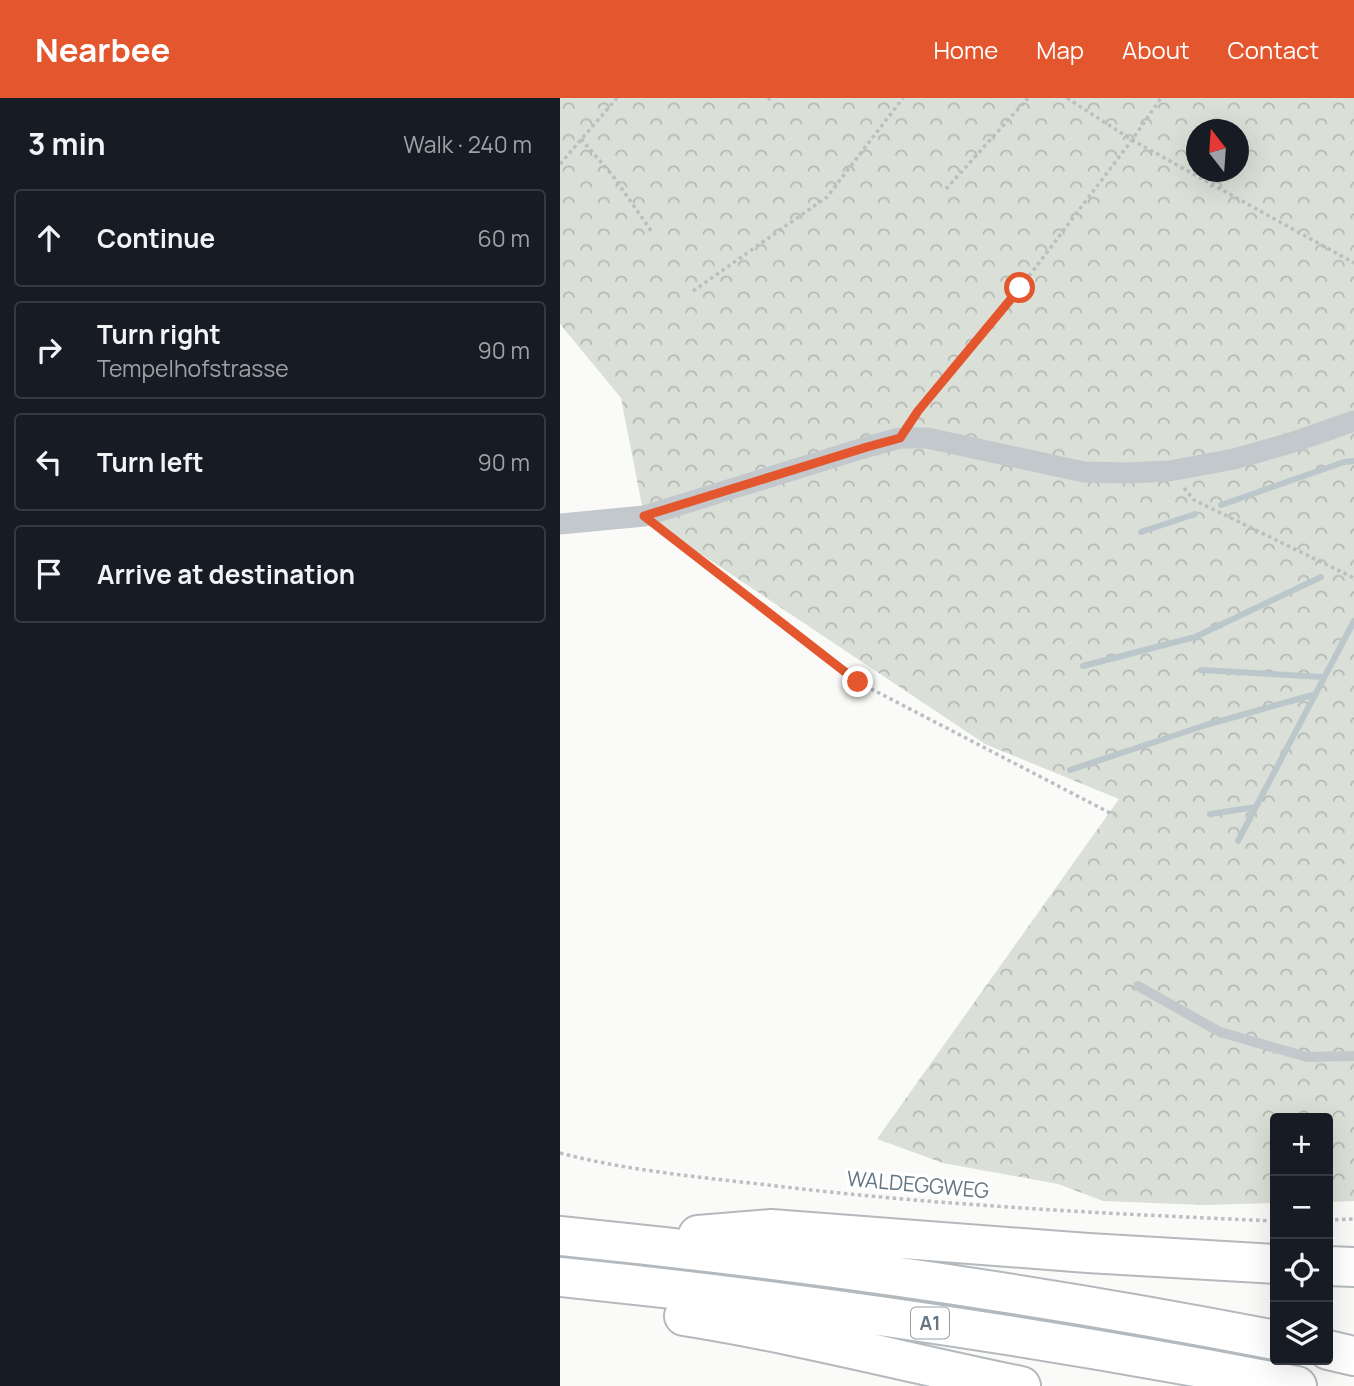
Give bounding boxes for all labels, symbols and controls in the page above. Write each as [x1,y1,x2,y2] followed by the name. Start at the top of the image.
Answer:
[35,27,170,72] text: Nearbee
[933,33,998,66] text: Home
[1036,33,1084,66] text: Map
[1122,33,1190,66] text: About
[1228,33,1319,66] text: Contact
[1186,119,1249,182] north arrow
[28,123,106,164] text: 3 min
[403,128,532,160] text: Walk · 240 m
[30,219,68,257] icon: ahead
[97,220,215,256] text: Continue
[478,222,530,254] text: 60 m
[1004,272,1035,303] route start
[97,316,221,352] text: Turn right
[30,331,68,369] icon: right
[478,334,530,366] text: 90 m
[97,352,289,384] text: Tempelhofstrasse
[30,443,68,481] icon: left
[97,444,204,480] text: Turn left
[478,446,530,478] text: 90 m
[30,555,68,593] icon: arrive
[97,556,355,592] text: Arrive at destination
[842,666,873,697] route end
[1270,1113,1333,1365] map controls
[1270,1113,1333,1176] button: +
[846,1164,990,1204] street label: WALDEGGWEG
[1270,1176,1333,1239] button: −
[1270,1239,1333,1302] button: locate
[1270,1302,1333,1365] button: layers
[911,1308,949,1338] road number: A1

